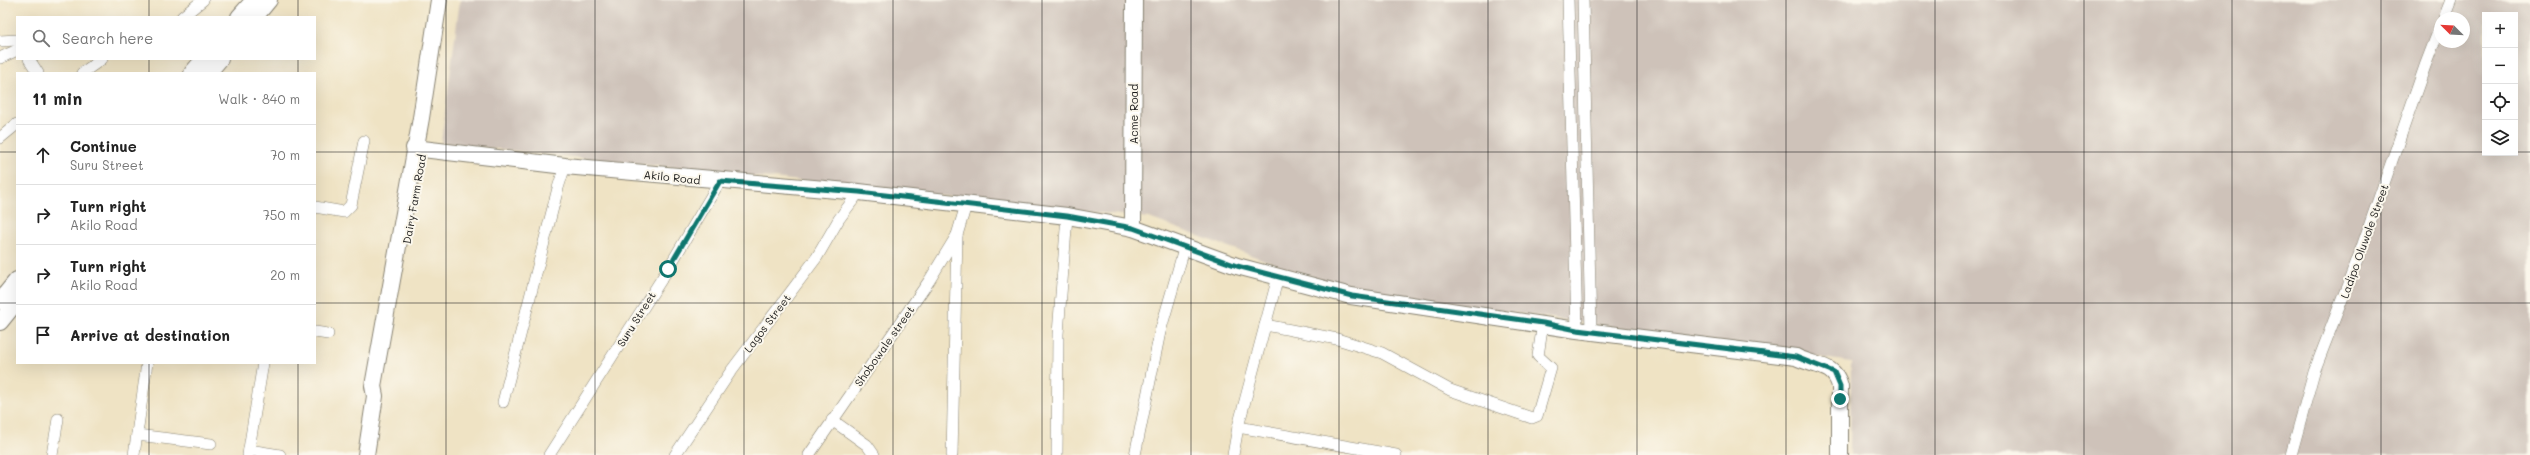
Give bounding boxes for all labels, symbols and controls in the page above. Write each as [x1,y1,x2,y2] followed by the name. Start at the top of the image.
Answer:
[2434,12,2470,48] north arrow
[2482,12,2518,156] map controls
[2482,12,2518,48] button: +
[16,16,316,60] search box
[30,27,52,49] icon: search
[62,28,153,48] text: Search here
[2482,48,2518,84] button: −
[1126,84,1141,144] street label: Acme Road
[2482,84,2518,120] button: locate
[32,87,82,109] text: 11 min
[218,90,300,107] text: Walk · 840 m
[2482,120,2518,156] button: layers
[70,136,137,156] text: Continue
[32,144,54,166] icon: ahead
[270,146,300,163] text: 70 m
[399,153,429,245] street label: Dairy Farm Road
[70,156,144,173] text: Suru Street
[643,167,701,187] street label: Akilo Road
[2336,182,2392,300] street label: Ladipo Oluwole Street
[70,196,147,216] text: Turn right
[32,204,54,226] icon: right
[263,206,300,223] text: 750 m
[70,216,137,233] text: Akilo Road
[70,256,147,276] text: Turn right
[659,260,677,278] route start
[32,264,54,286] icon: right
[270,266,300,283] text: 20 m
[70,276,137,293] text: Akilo Road
[613,288,659,349] street label: Suru Street
[740,291,794,355] street label: Lagos Street
[851,303,918,389] street label: Shobowale street
[32,324,54,346] icon: arrive
[70,325,230,345] text: Arrive at destination
[1831,390,1849,408] route end

